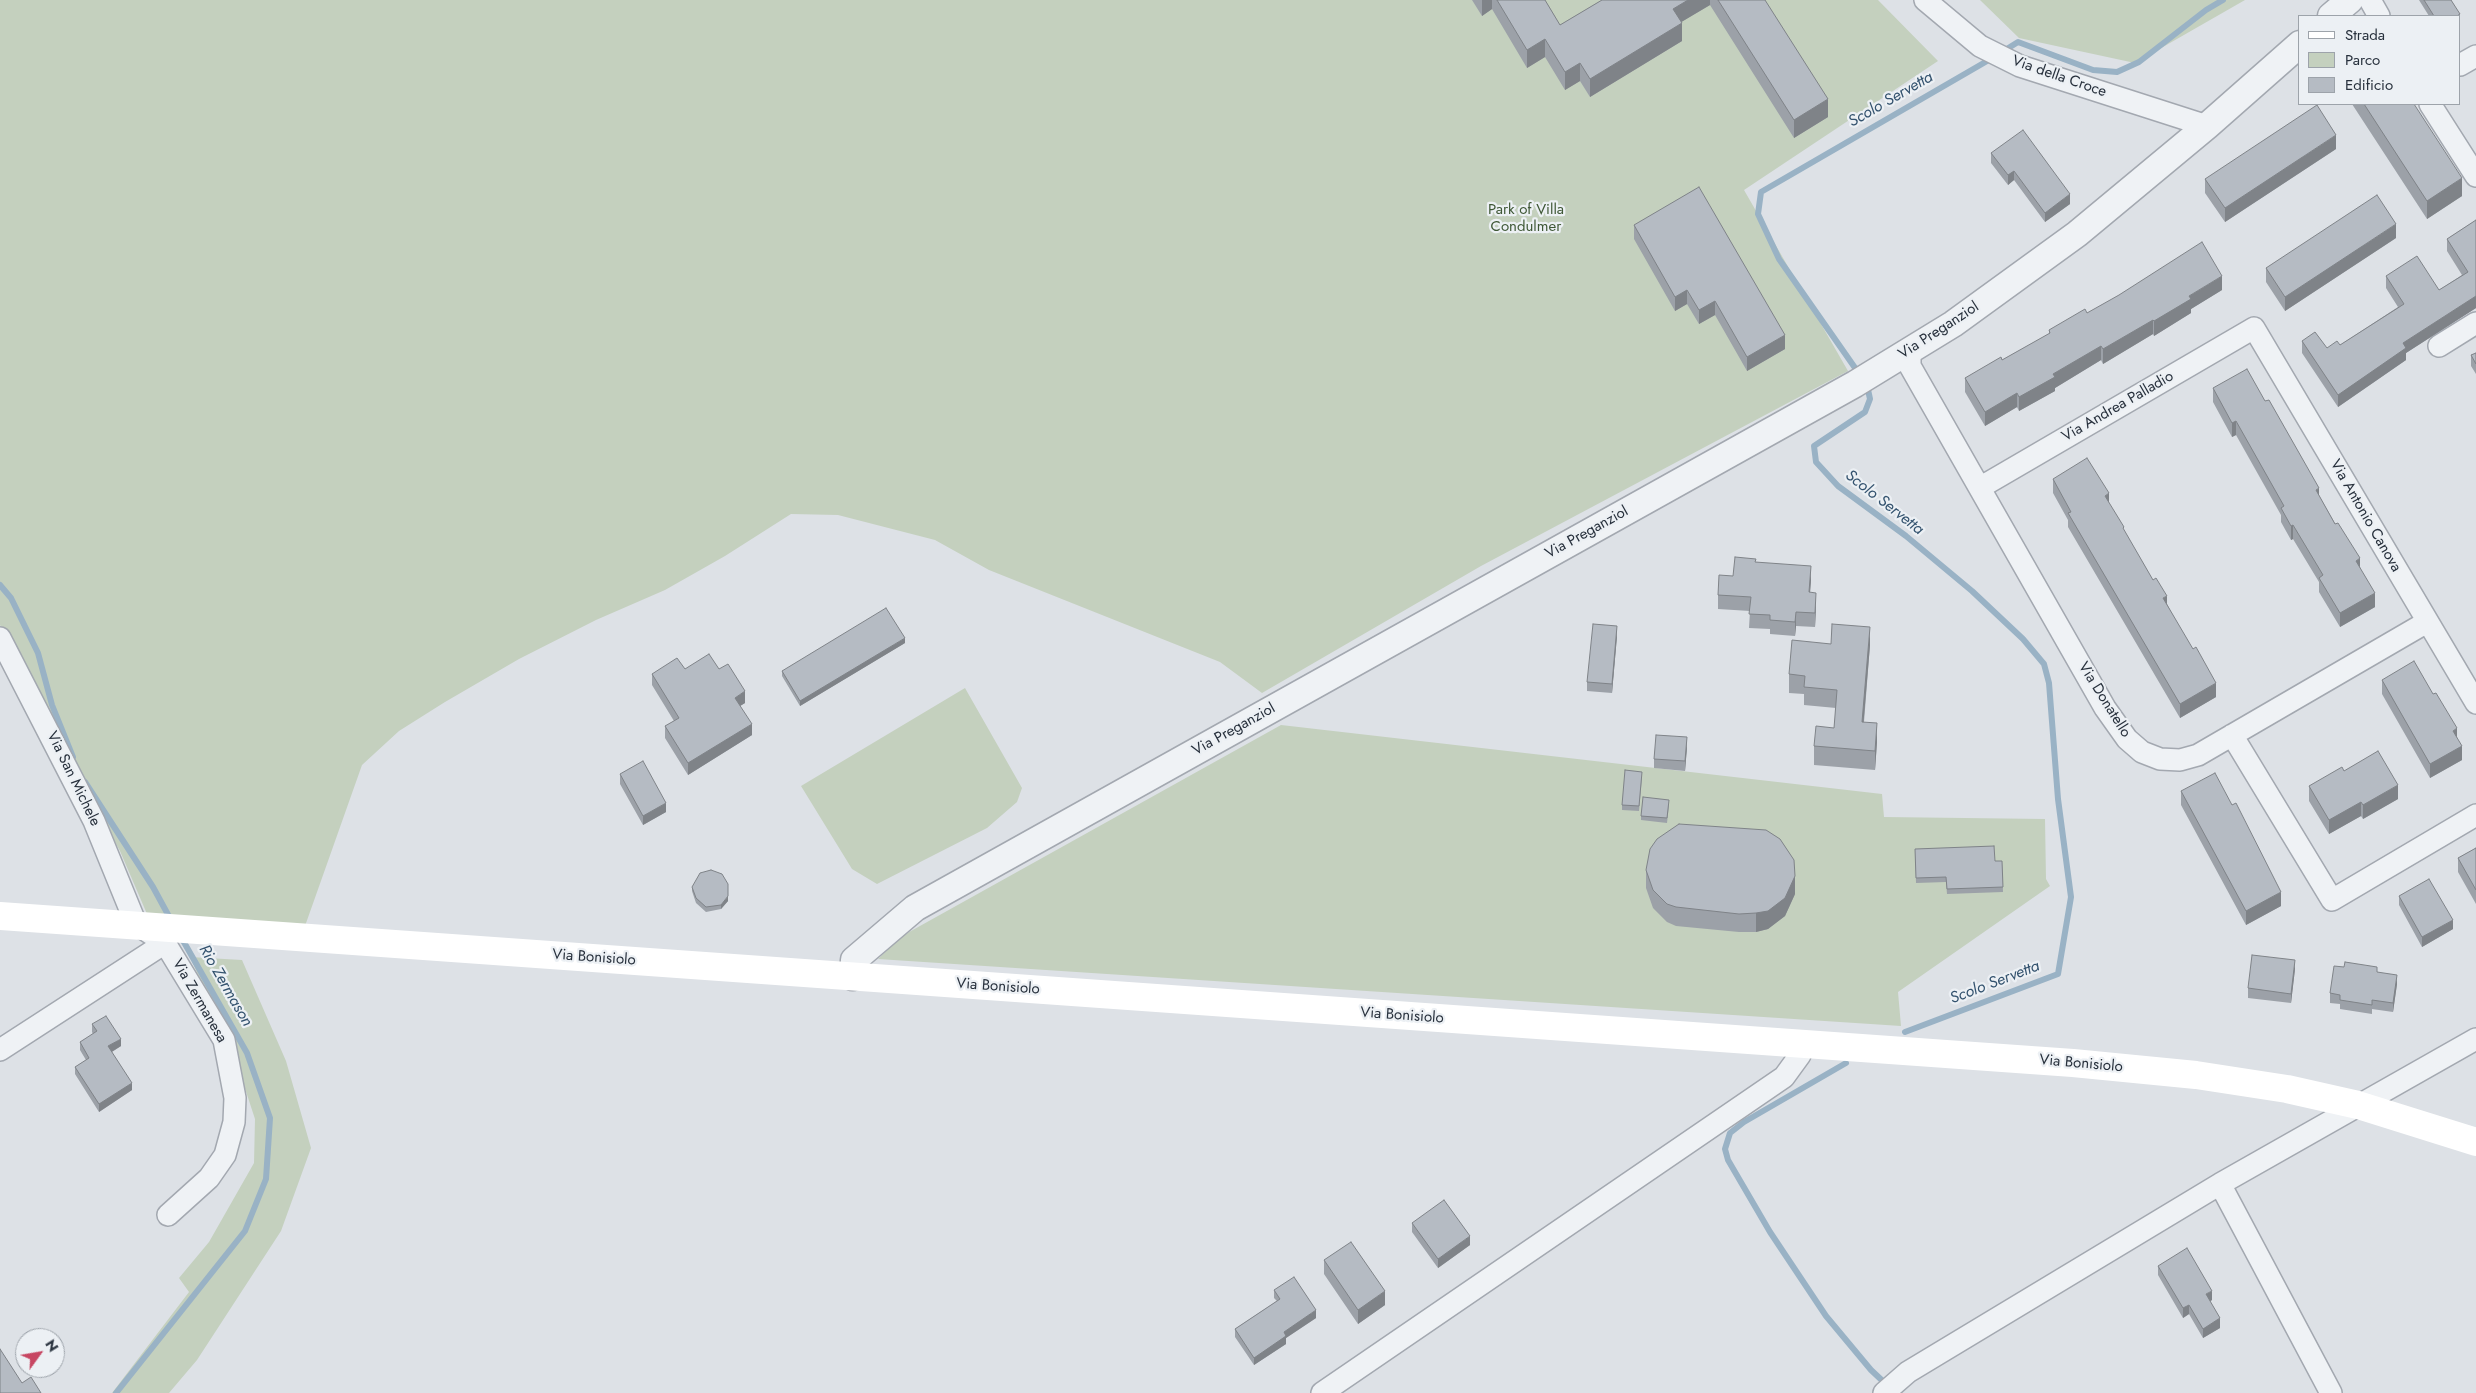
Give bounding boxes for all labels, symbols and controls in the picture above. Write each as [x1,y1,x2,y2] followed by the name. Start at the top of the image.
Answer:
[2298,15,2461,105] legend
[2345,24,2385,46] text: Strada
[2345,49,2380,71] text: Parco
[2009,52,2109,102] street label: Via della Croce
[1845,68,1937,132] water label: Scolo Servetta
[2345,74,2393,96] text: Edificio
[1488,201,1564,236] park label: Park of Villa Condulmer
[1895,298,1983,364] street label: Via Preganziol
[2059,368,2177,446] street label: Via Andrea Palladio
[2326,457,2404,575] street label: Via Antonio Canova
[1841,466,1927,540] water label: Scolo Servetta
[1542,503,1632,563] street label: Via Preganziol
[2074,659,2134,741] street label: Via Donatello
[1189,700,1279,760] street label: Via Preganziol
[42,729,104,829] street label: Via San Michele
[194,942,256,1030] water label: Rio Zermason
[552,946,636,970] street label: Via Bonisiolo
[168,956,230,1046] street label: Via Zermanesa
[1947,957,2043,1009] water label: Scolo Servetta
[956,975,1040,999] street label: Via Bonisiolo
[1360,1004,1444,1028] street label: Via Bonisiolo
[2039,1051,2123,1077] street label: Via Bonisiolo
[15,1328,65,1378] north arrow
[40,1336,63,1356] text: N

